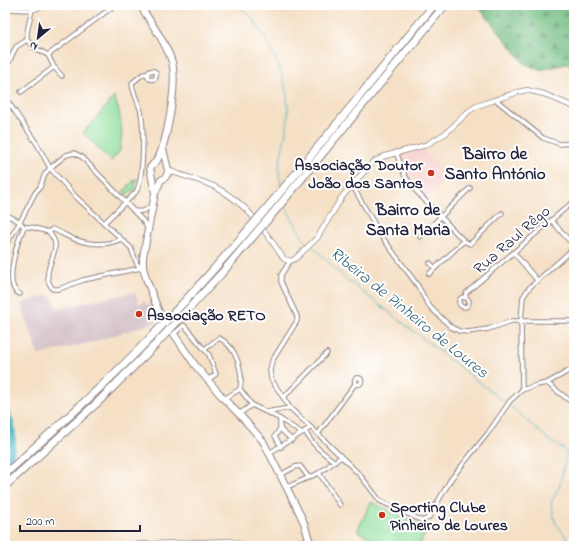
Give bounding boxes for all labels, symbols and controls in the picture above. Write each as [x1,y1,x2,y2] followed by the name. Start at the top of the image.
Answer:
[18,18,58,58] north arrow
[27,37,41,55] text: N
[445,142,546,187] district label: Bairro de Santo António
[295,154,424,196] place label: Associação Doutor João dos Santos
[426,168,436,178] marker: Associação Doutor João dos Santos
[366,198,450,243] district label: Bairro de Santa Maria
[468,200,556,281] street label: Rua Raul Rêgo
[324,241,494,385] water label: Ribeira de Pinheiro de Loures
[147,304,266,328] place label: Associação RETO
[134,309,144,319] marker: Associação RETO
[390,496,508,538] place label: Sporting Clube Pinheiro de Loures
[20,507,140,533] scale bar
[377,510,387,520] marker: Sporting Clube Pinheiro de Loures
[26,513,55,531] text: 200 m

